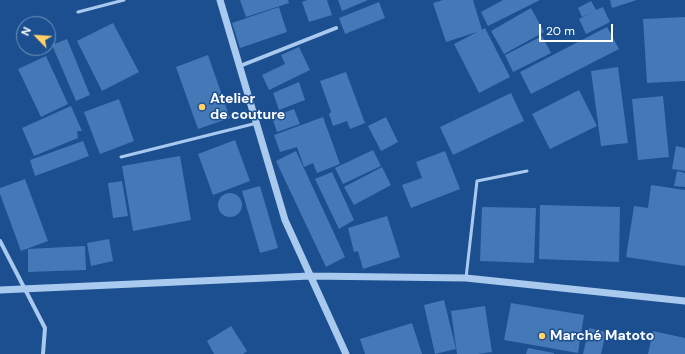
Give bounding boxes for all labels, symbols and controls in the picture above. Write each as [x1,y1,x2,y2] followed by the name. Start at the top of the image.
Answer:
[16,16,56,56] north arrow
[541,16,615,42] scale bar
[546,23,575,39] text: 20 m
[18,25,34,38] text: N
[210,91,285,124] place label: Atelier de couture
[197,102,207,112] marker: Atelier de couture
[550,328,654,344] place label: Marché Matoto
[537,331,547,341] marker: Marché Matoto

